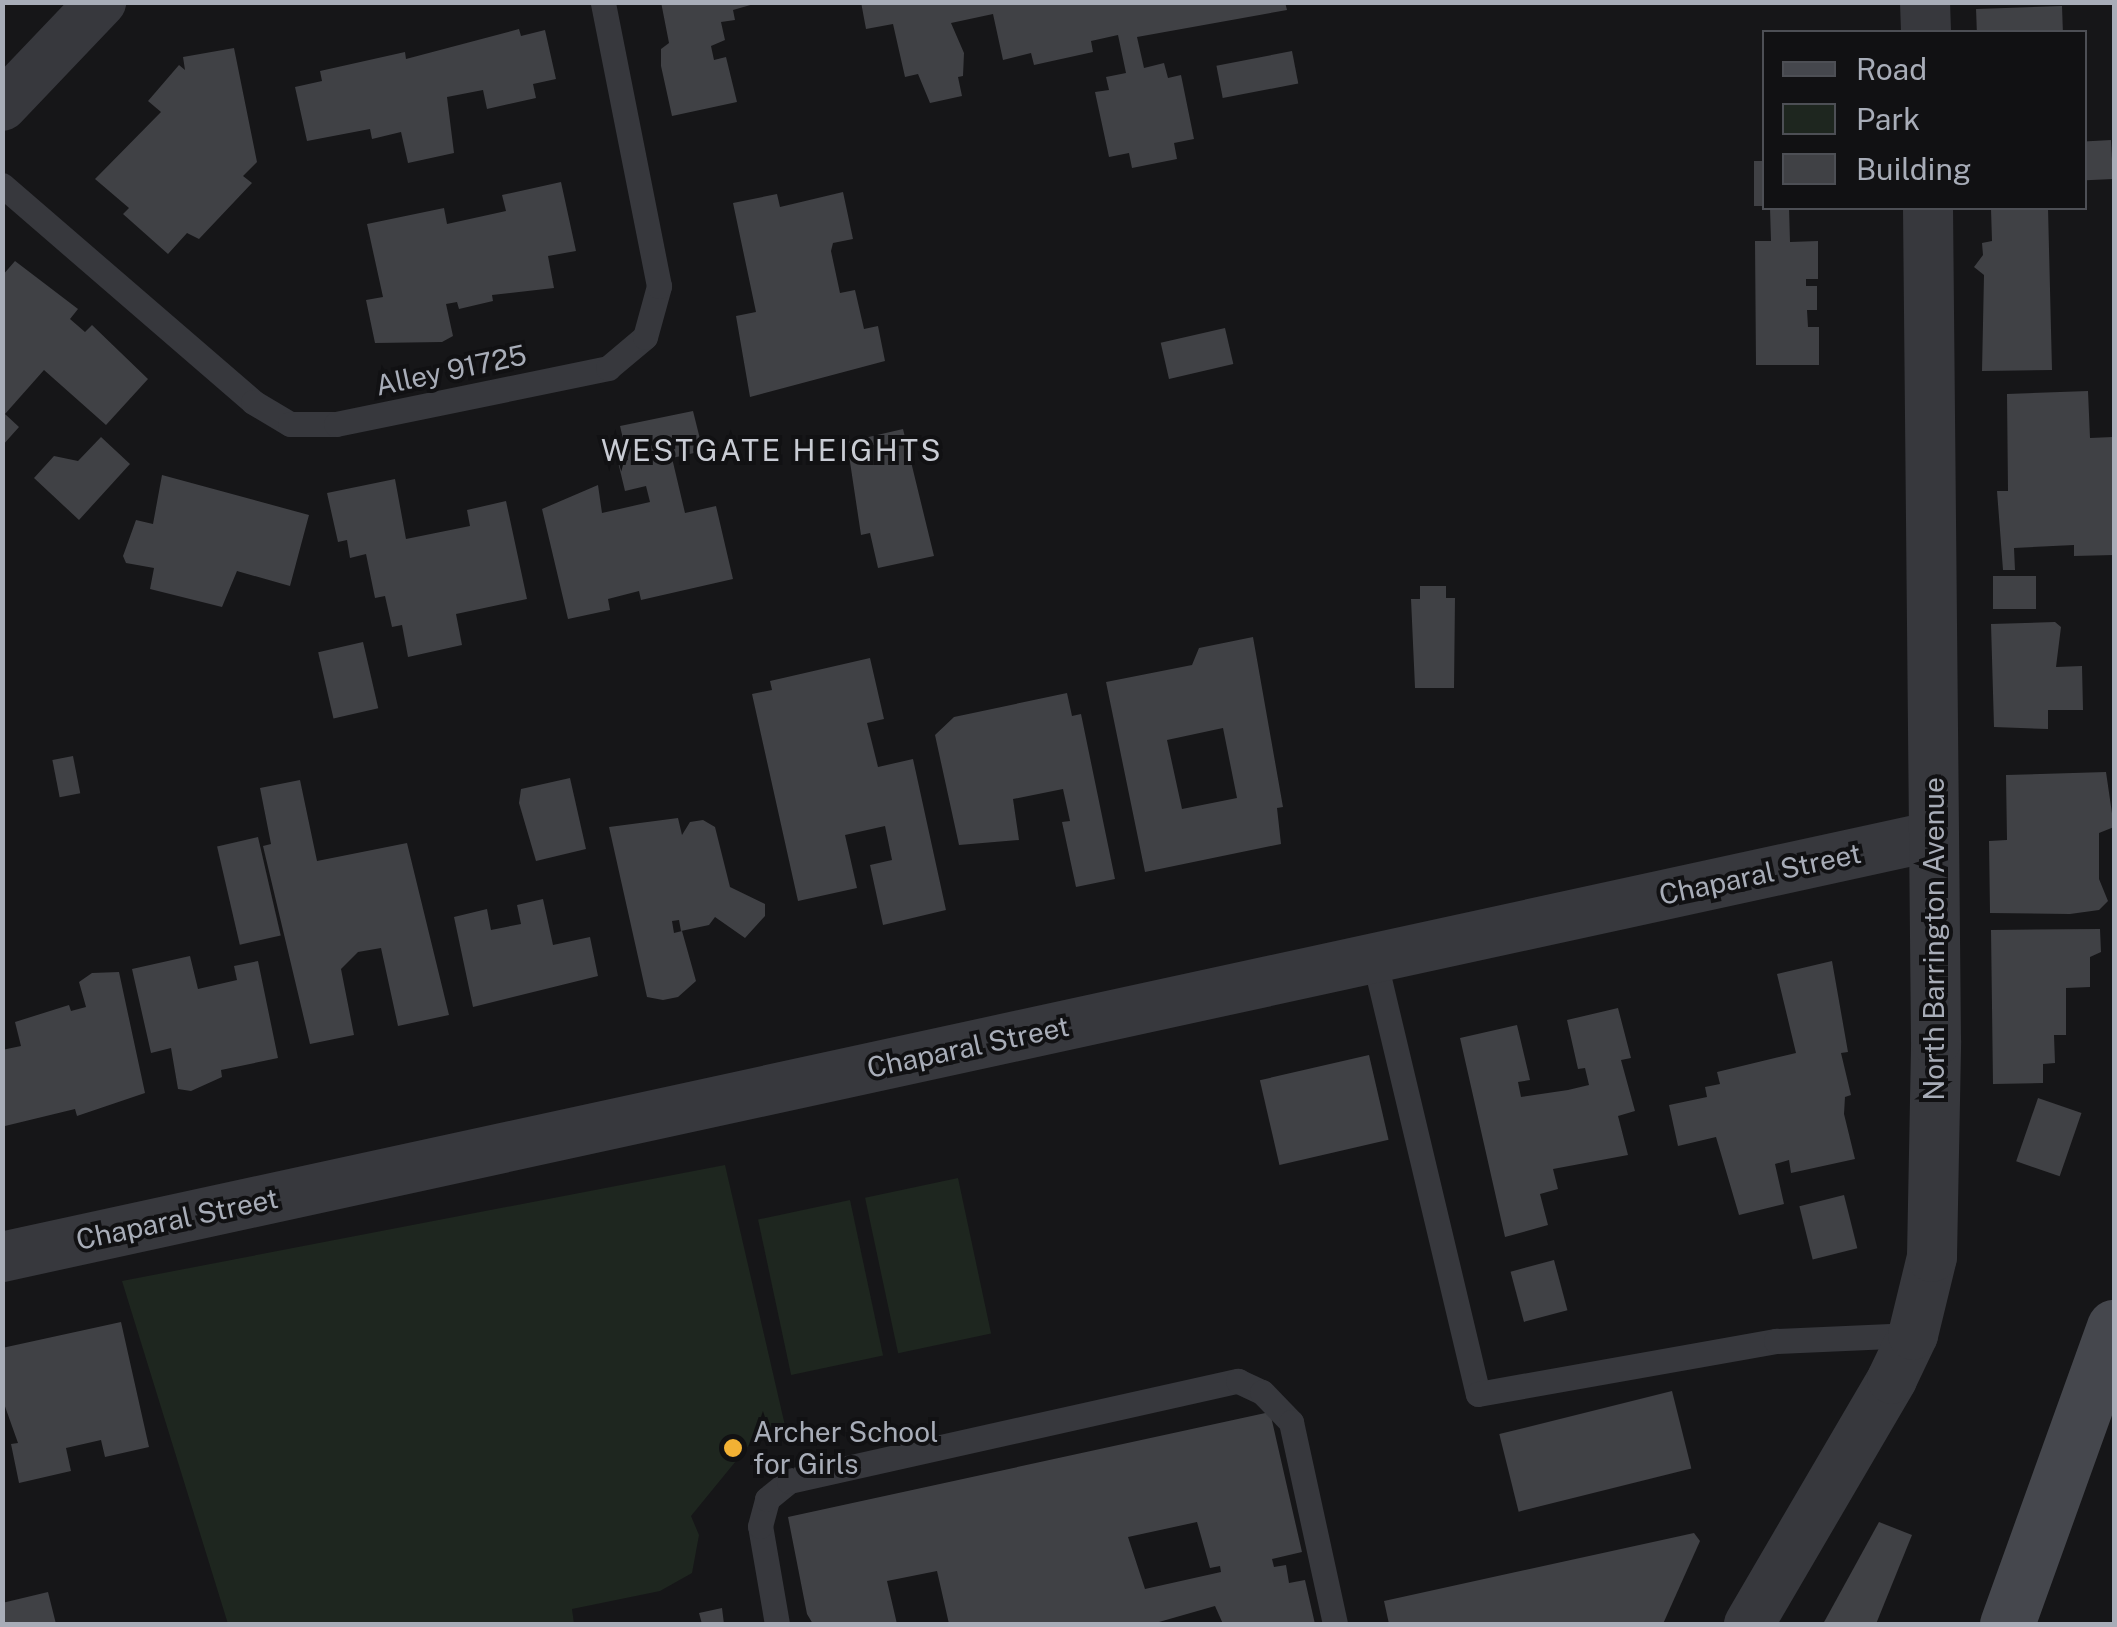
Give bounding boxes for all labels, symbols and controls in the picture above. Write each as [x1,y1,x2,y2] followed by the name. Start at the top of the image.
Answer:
[1762,30,2087,210] legend
[1856,51,1927,87] text: Road
[1856,101,1920,137] text: Park
[1856,151,1971,187] text: Building
[372,338,530,402] street label: Alley 91725
[601,432,943,468] district label: WESTGATE HEIGHTS
[1917,777,1951,1101] street label: North Barrington Avenue
[1656,836,1864,912] street label: Chaparal Street
[864,1009,1072,1085] street label: Chaparal Street
[73,1181,281,1257] street label: Chaparal Street
[753,1415,938,1481] place label: Archer School for Girls
[722,1437,744,1459] marker: Archer School for Girls

